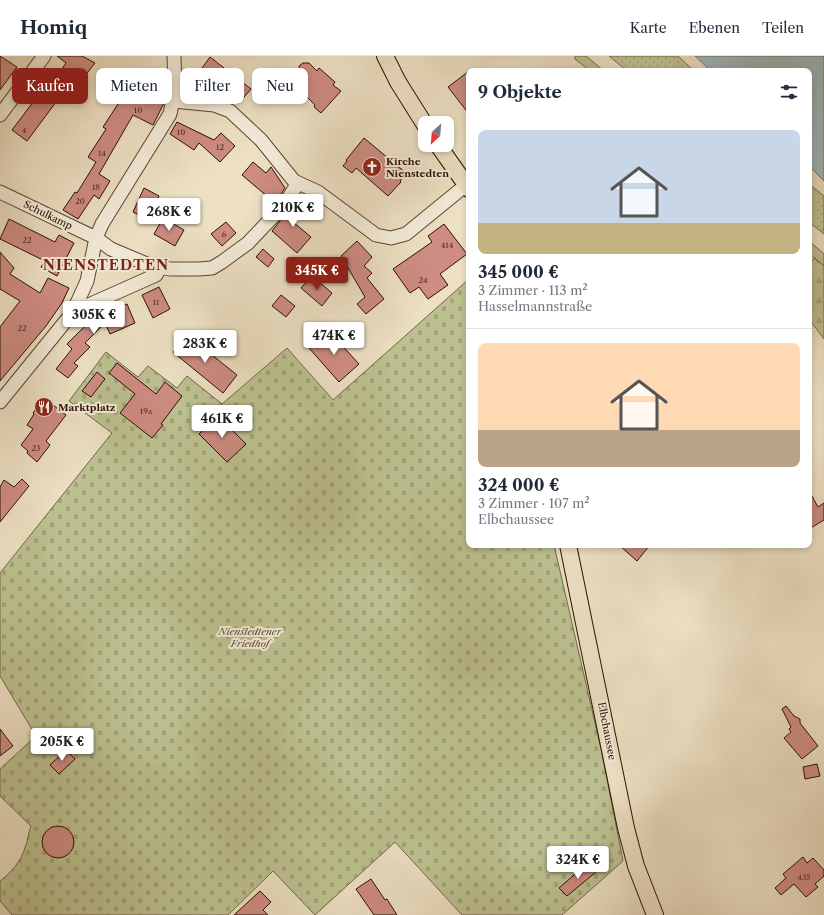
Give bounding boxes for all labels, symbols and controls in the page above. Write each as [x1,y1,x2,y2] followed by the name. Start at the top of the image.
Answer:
[20,16,87,39] text: Homiq
[630,19,667,37] text: Karte
[689,19,740,37] text: Ebenen
[762,19,804,37] text: Teilen
[12,68,88,104] chip: Kaufen
[96,68,172,104] chip: Mieten
[180,68,244,104] chip: Filter
[252,68,308,104] chip: Neu
[778,81,800,103] icon: filters
[478,82,562,102] text: 9 Objekte
[134,105,142,115] house number: 10
[418,116,454,152] north arrow
[418,116,454,152] map controls
[22,125,27,135] house number: 4
[177,127,185,137] house number: 10
[216,142,224,152] house number: 12
[98,148,106,158] house number: 14
[386,155,449,180] place label: Kirche Nienstedten
[361,156,383,178] church icon: Kirche Nienstedten
[603,156,675,228] icon: home
[92,182,100,192] house number: 18
[260,194,326,228] pin: 210K €
[75,196,85,206] house number: 20
[21,198,75,232] street label: Schulkamp
[136,198,202,232] pin: 268K €
[271,199,315,215] text: 210K €
[146,203,192,219] text: 268K €
[222,229,227,239] house number: 6
[22,235,32,245] house number: 22
[441,240,454,250] house number: 414
[43,256,169,274] district label: NIENSTEDTEN
[284,257,350,291] pin: 345K €
[295,262,339,278] text: 345K €
[478,262,559,282] text: 345 000 €
[418,275,428,285] house number: 24
[478,282,588,298] text: 3 Zimmer · 113 m²
[153,297,160,307] house number: 11
[478,298,592,314] text: Hasselmannstraße
[61,301,127,335] pin: 305K €
[72,306,116,322] text: 305K €
[301,322,367,356] pin: 474K €
[17,323,27,333] house number: 22
[312,327,356,343] text: 474K €
[172,330,238,364] pin: 283K €
[183,335,227,351] text: 283K €
[603,369,675,441] icon: home
[33,396,55,418] restaurant icon: Marktplatz
[58,401,116,414] place label: Marktplatz
[189,405,255,439] pin: 461K €
[140,406,153,416] house number: 19a
[201,410,243,426] text: 461K €
[31,443,41,453] house number: 23
[478,475,560,495] text: 324 000 €
[478,495,590,511] text: 3 Zimmer · 107 m²
[478,511,554,527] text: Elbchaussee
[218,625,283,650] park label: Nienstedtener Friedhof
[595,701,619,761] street label: Elbchaussee
[29,728,95,762] pin: 205K €
[40,733,84,749] text: 205K €
[545,846,611,880] pin: 324K €
[556,851,600,867] text: 324K €
[797,872,811,882] house number: 435

